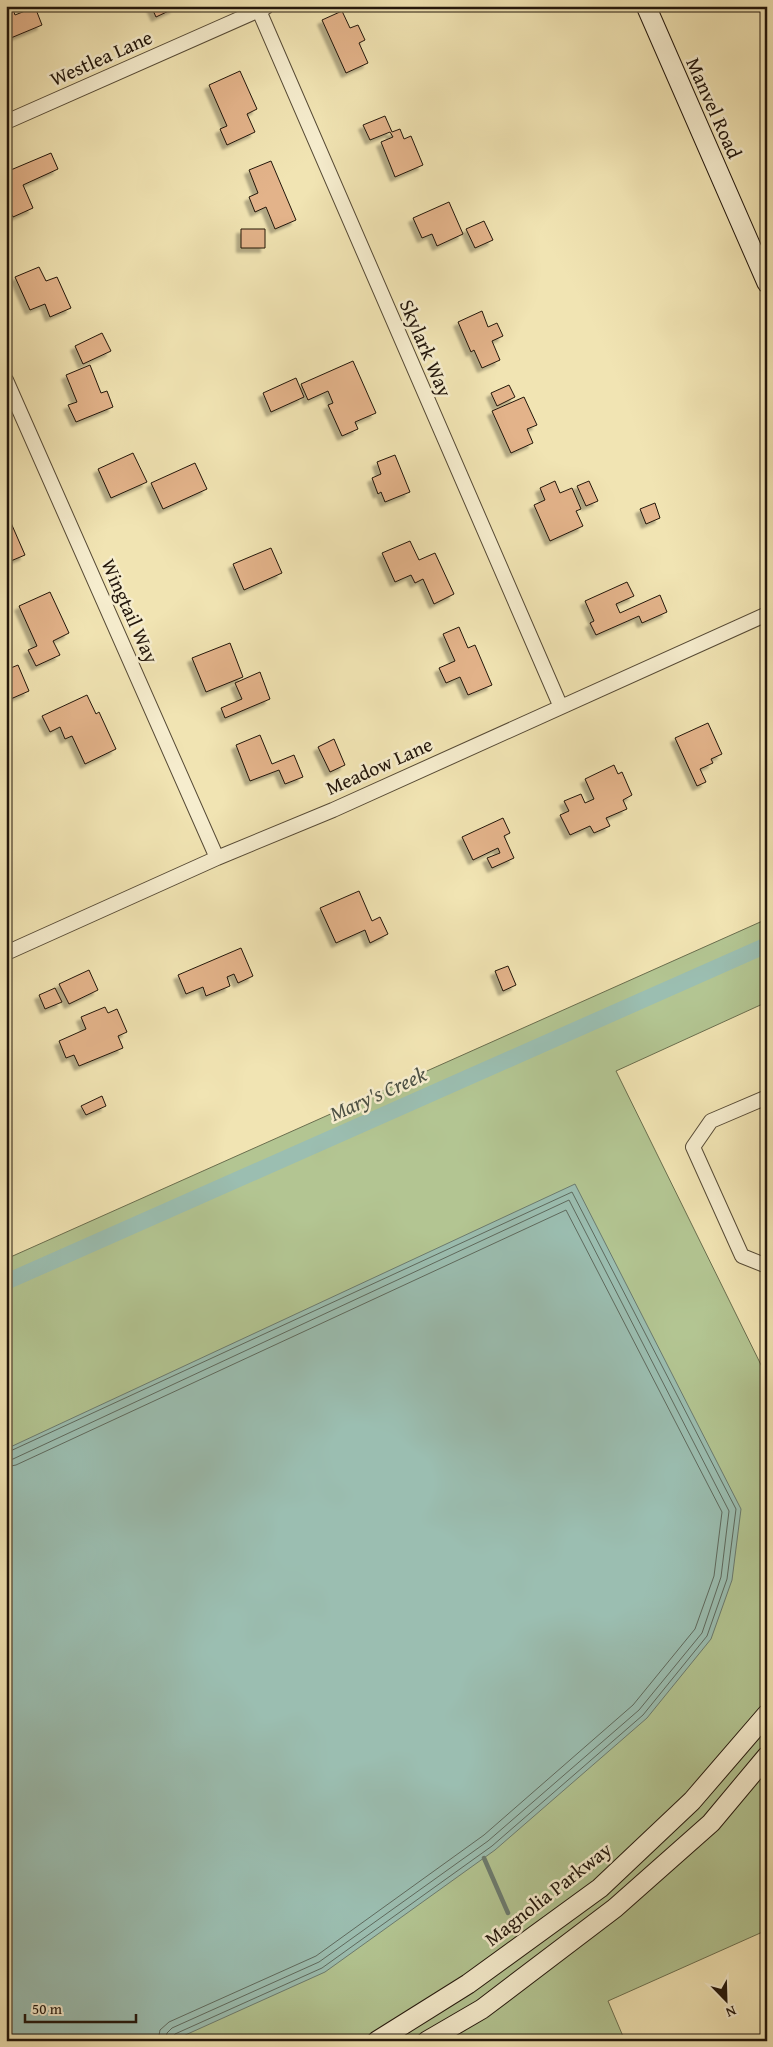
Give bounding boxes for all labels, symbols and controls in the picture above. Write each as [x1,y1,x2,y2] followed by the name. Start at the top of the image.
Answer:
[45,22,157,93] street label: Westlea Lane
[679,53,750,163] street label: Manvel Road
[393,295,460,401] street label: Skylark Way
[95,554,166,668] street label: Wingtail Way
[321,729,437,802] street label: Meadow Lane
[324,1058,432,1129] water label: Mary's Creek
[478,1835,617,1953] street label: Magnolia Parkway
[700,1974,750,2024] north arrow
[25,1992,136,2024] scale bar
[32,1998,63,2019] text: 50 m
[722,2001,739,2023] text: N

